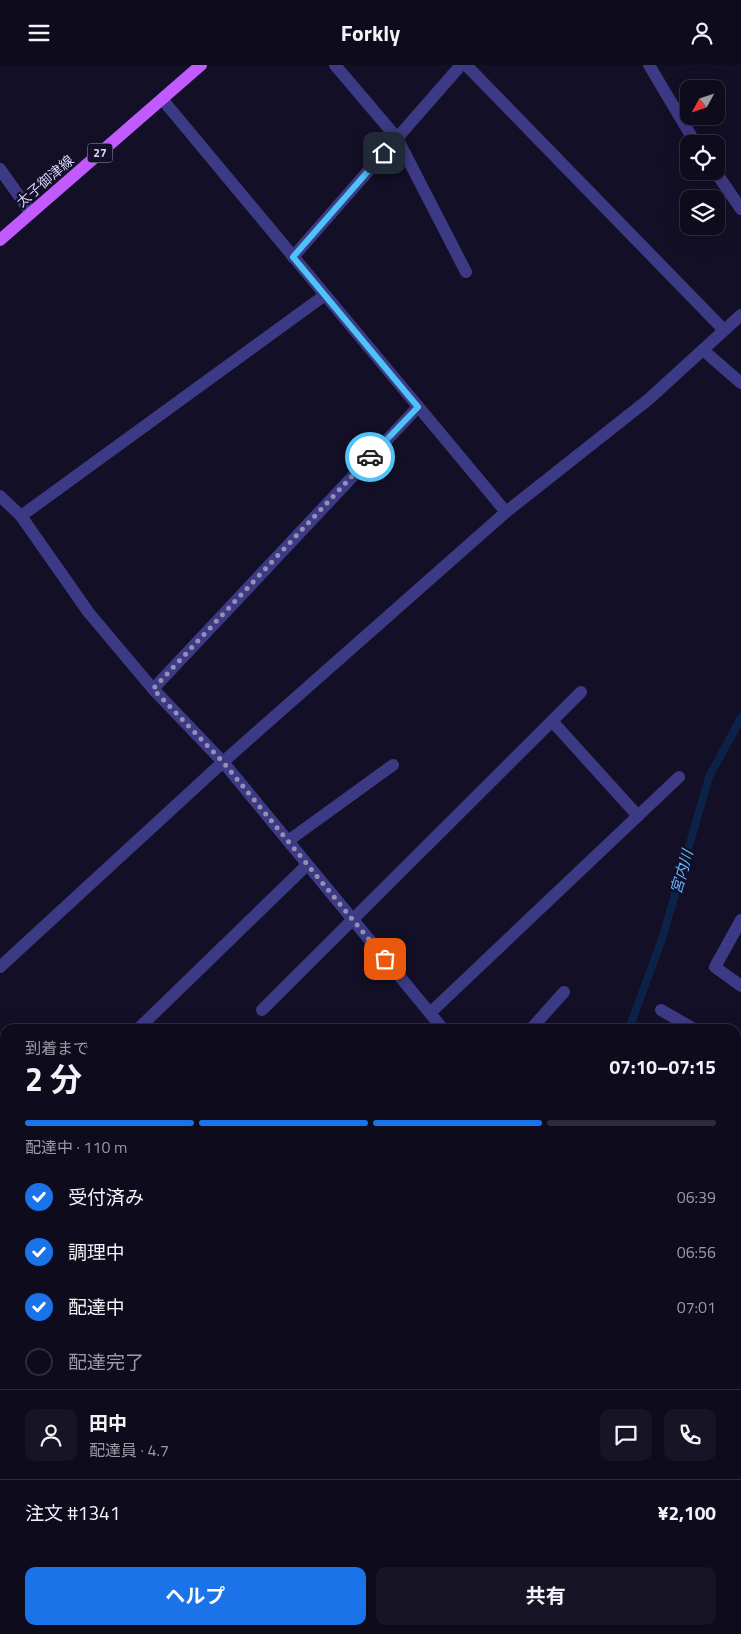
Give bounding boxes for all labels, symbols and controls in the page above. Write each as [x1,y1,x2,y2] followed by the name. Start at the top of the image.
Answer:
[341,16,400,50] text: Forkly
[25,19,53,47] icon: menu
[688,19,716,47] icon: person
[680,80,725,125] north arrow
[680,80,725,235] map controls
[363,132,405,174] pin
[680,135,725,180] button: locate
[370,139,398,167] icon: home
[88,143,112,163] road number: 27
[11,150,78,212] street label: 太子御津線
[680,190,725,235] button: layers
[345,432,395,482] courier
[356,443,384,471] icon: car
[664,845,699,897] water label: 宮内川
[364,938,406,980] pin
[371,945,399,973] icon: bag
[25,1036,89,1060] text: 到着まで
[609,1052,716,1081] text: 07:10–07:15
[25,1055,82,1103] text: 2 分
[25,1135,127,1159] text: 配達中 · 110 m
[68,1182,144,1211] text: 受付済み
[25,1183,53,1211] icon: check
[677,1185,716,1209] text: 06:39
[68,1237,125,1266] text: 調理中
[25,1238,53,1266] icon: check
[677,1240,716,1264] text: 06:56
[68,1292,125,1321] text: 配達中
[25,1293,53,1321] icon: check
[677,1295,716,1319] text: 07:01
[68,1347,144,1376] text: 配達完了
[89,1408,127,1437] text: 田中
[25,1409,77,1461] button: person
[600,1409,652,1461] button: chat
[664,1409,716,1461] button: phone
[89,1438,169,1462] text: 配達員 · 4.7
[25,1498,120,1527] text: 注文 #1341
[658,1498,716,1527] text: ¥2,100
[25,1567,366,1625] button: ヘルプ
[376,1567,716,1625] button: 共有

